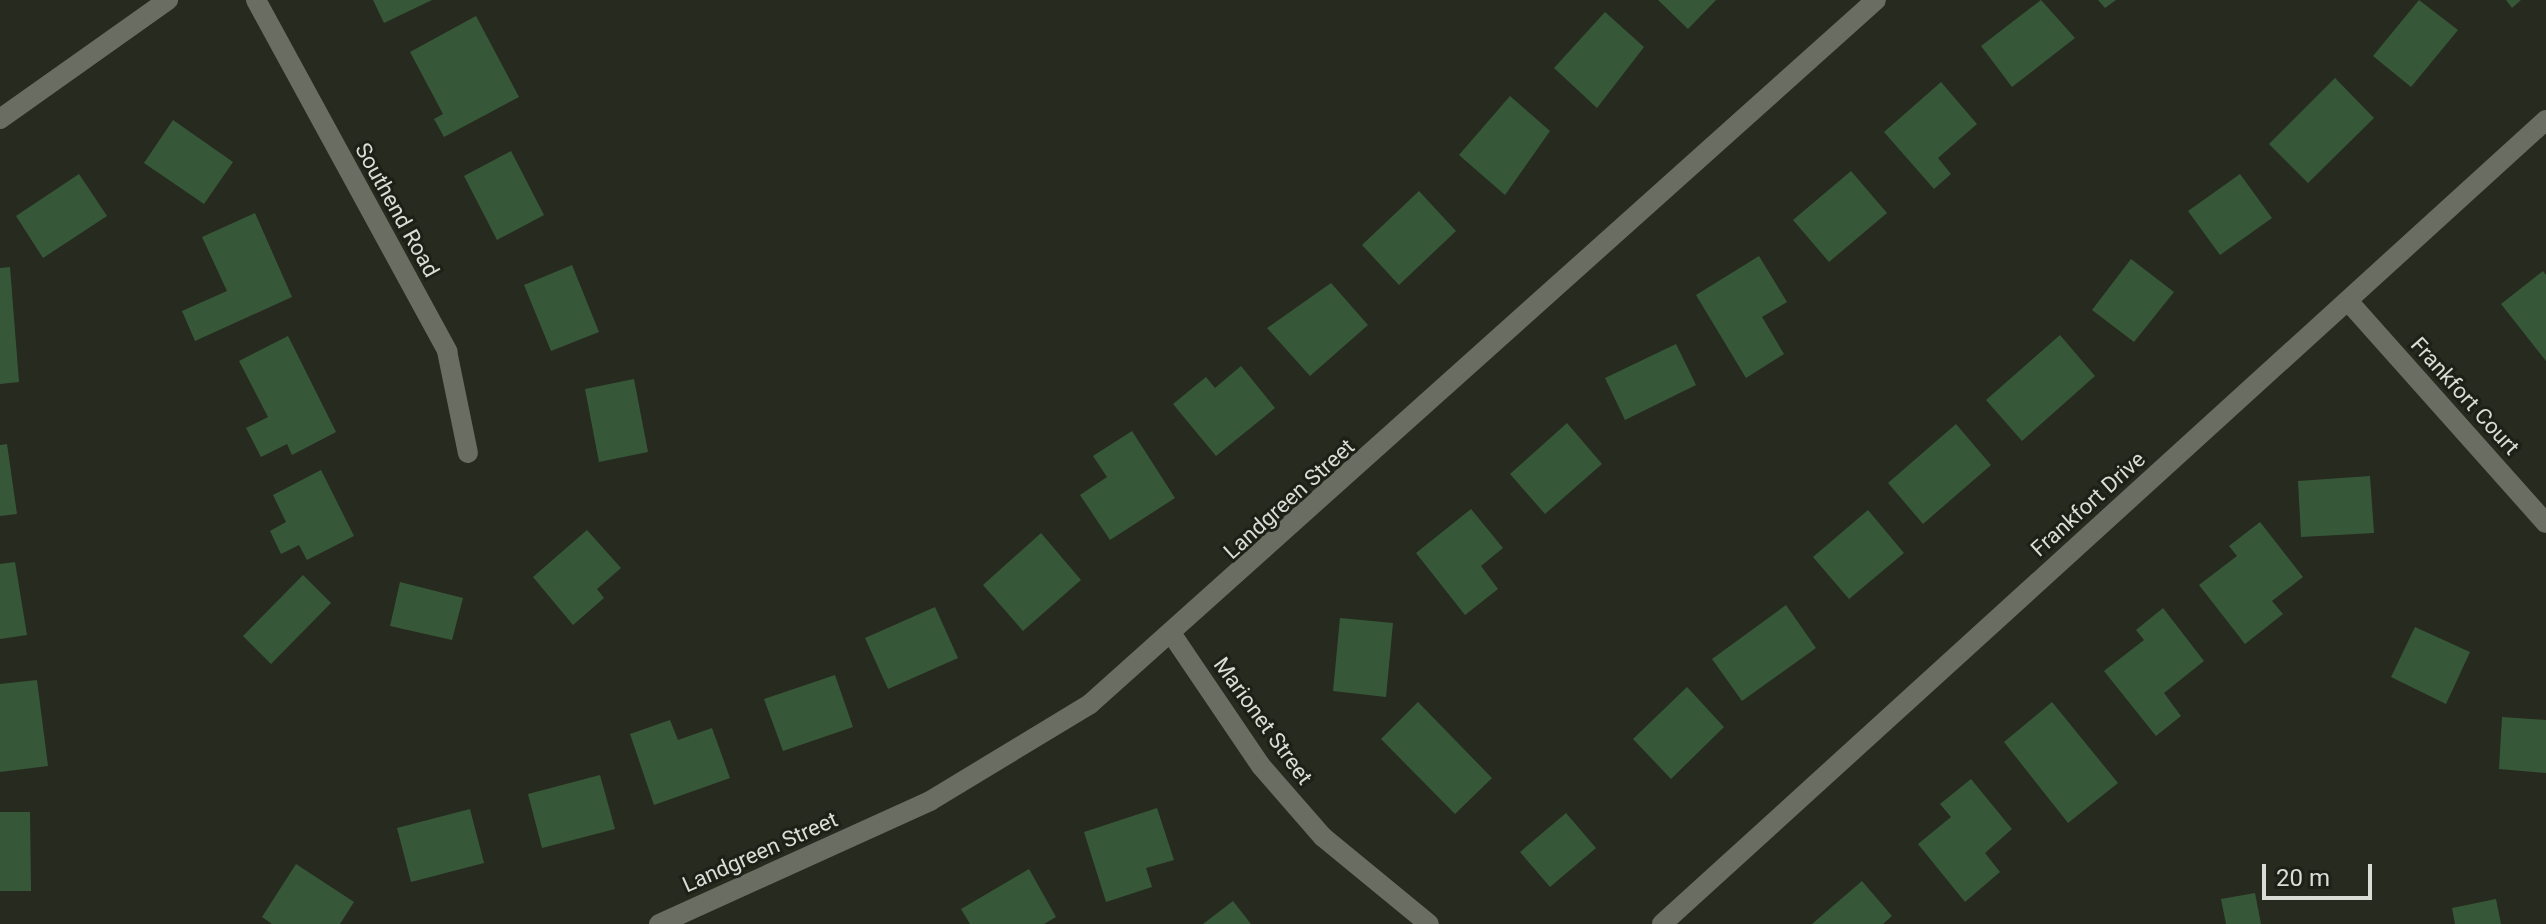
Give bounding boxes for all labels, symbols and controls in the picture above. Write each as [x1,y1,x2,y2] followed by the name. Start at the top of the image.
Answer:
[349,138,445,282] street label: Southend Road
[2405,332,2525,460] street label: Frankfort Court
[1218,433,1360,565] street label: Landgreen Street
[2025,446,2151,562] street label: Frankfort Drive
[1208,652,1318,790] street label: Marionet Street
[678,806,842,898] street label: Landgreen Street
[2266,848,2376,898] scale bar
[2276,864,2330,892] text: 20 m

